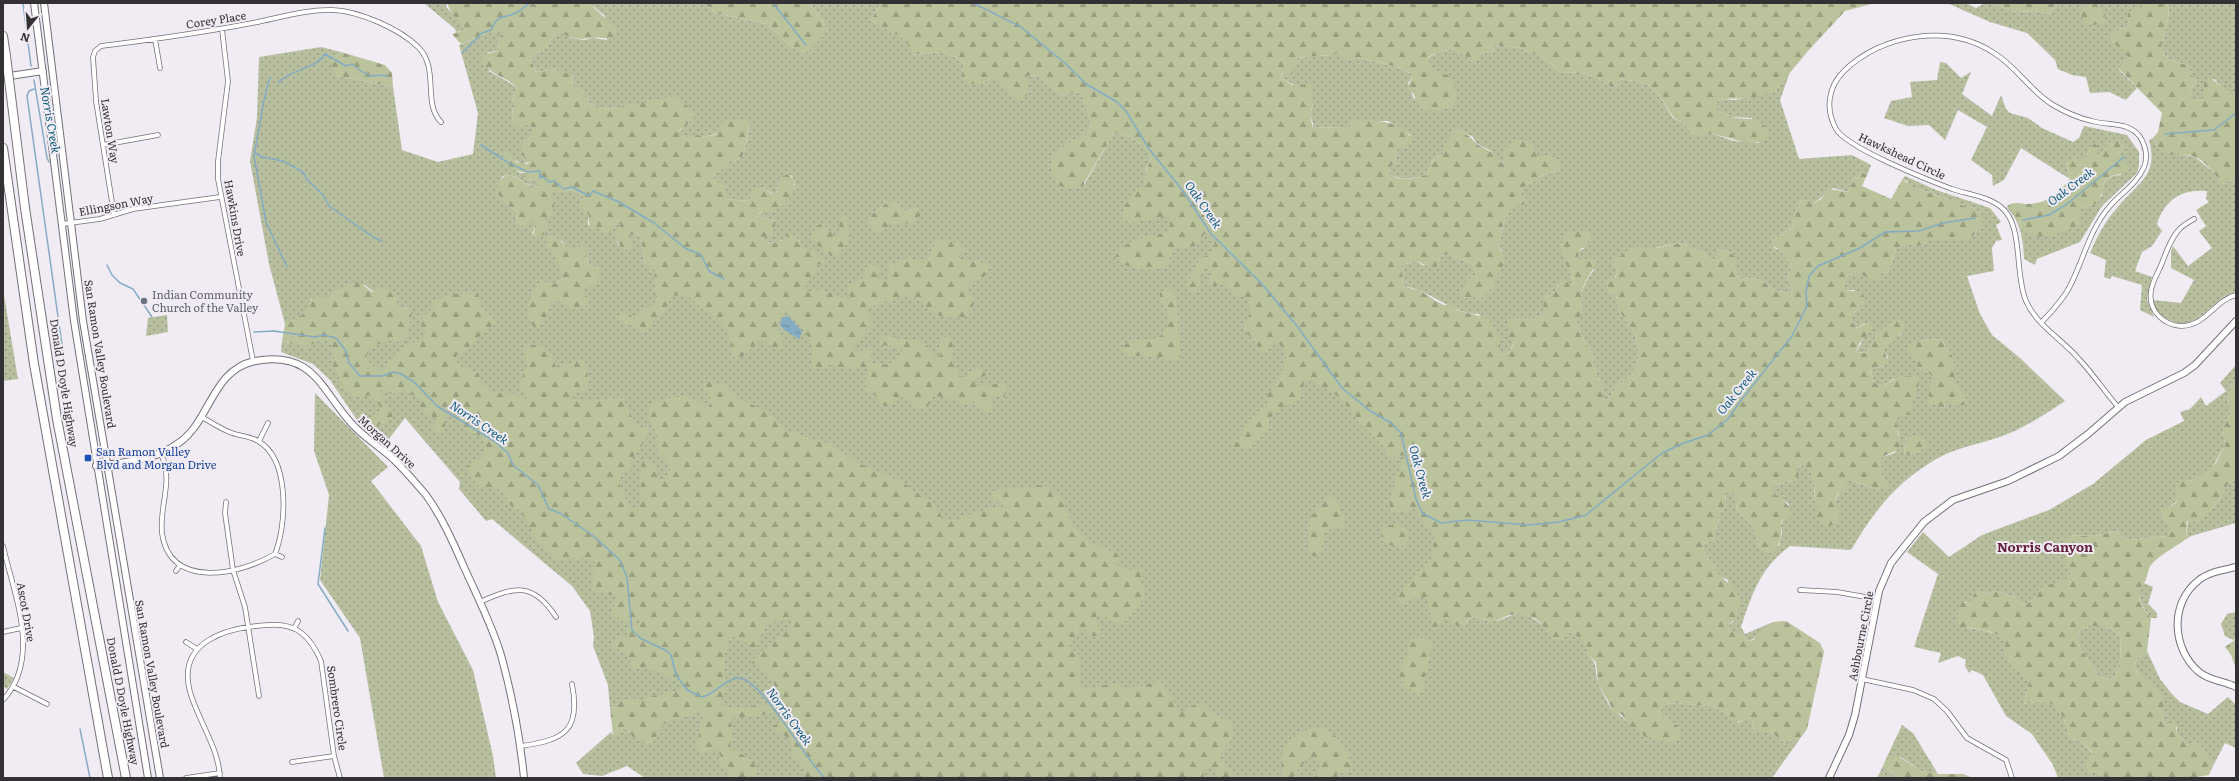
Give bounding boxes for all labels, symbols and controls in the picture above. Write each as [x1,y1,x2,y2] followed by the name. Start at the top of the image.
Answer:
[185,6,247,32] street label: Corey Place
[8,8,48,48] north arrow
[18,30,32,48] text: N
[36,85,66,155] water label: Norris Creek
[98,97,124,165] street label: Lawton Way
[1856,128,1949,182] street label: Hawkshead Circle
[2043,162,2098,210] water label: Oak Creek
[1181,177,1227,232] water label: Oak Creek
[221,178,251,258] street label: Hawkins Drive
[77,189,155,219] street label: Ellingson Way
[81,278,121,430] street label: San Ramon Valley Boulevard
[152,286,259,315] place label: Indian Community Church of the Valley
[139,296,149,306] marker: Indian Community Church of the Valley
[47,317,83,449] street label: Donald D Doyle Highway
[1712,364,1761,418] water label: Oak Creek
[447,396,513,449] water label: Norris Creek
[355,411,420,472] street label: Morgan Drive
[96,443,217,472] place label: San Ramon Valley Blvd and Morgan Drive
[1405,443,1437,501] water label: Oak Creek
[83,453,93,463] marker: San Ramon Valley Blvd and Morgan Drive
[1997,537,2093,556] district label: Norris Canyon
[14,581,40,643] street label: Ascot Drive
[1843,589,1877,682] street label: Ashbourne Circle
[132,598,174,749] street label: San Ramon Valley Boulevard
[104,635,144,767] street label: Donald D Doyle Highway
[324,664,352,752] street label: Sombrero Circle
[763,684,817,749] water label: Norris Creek

